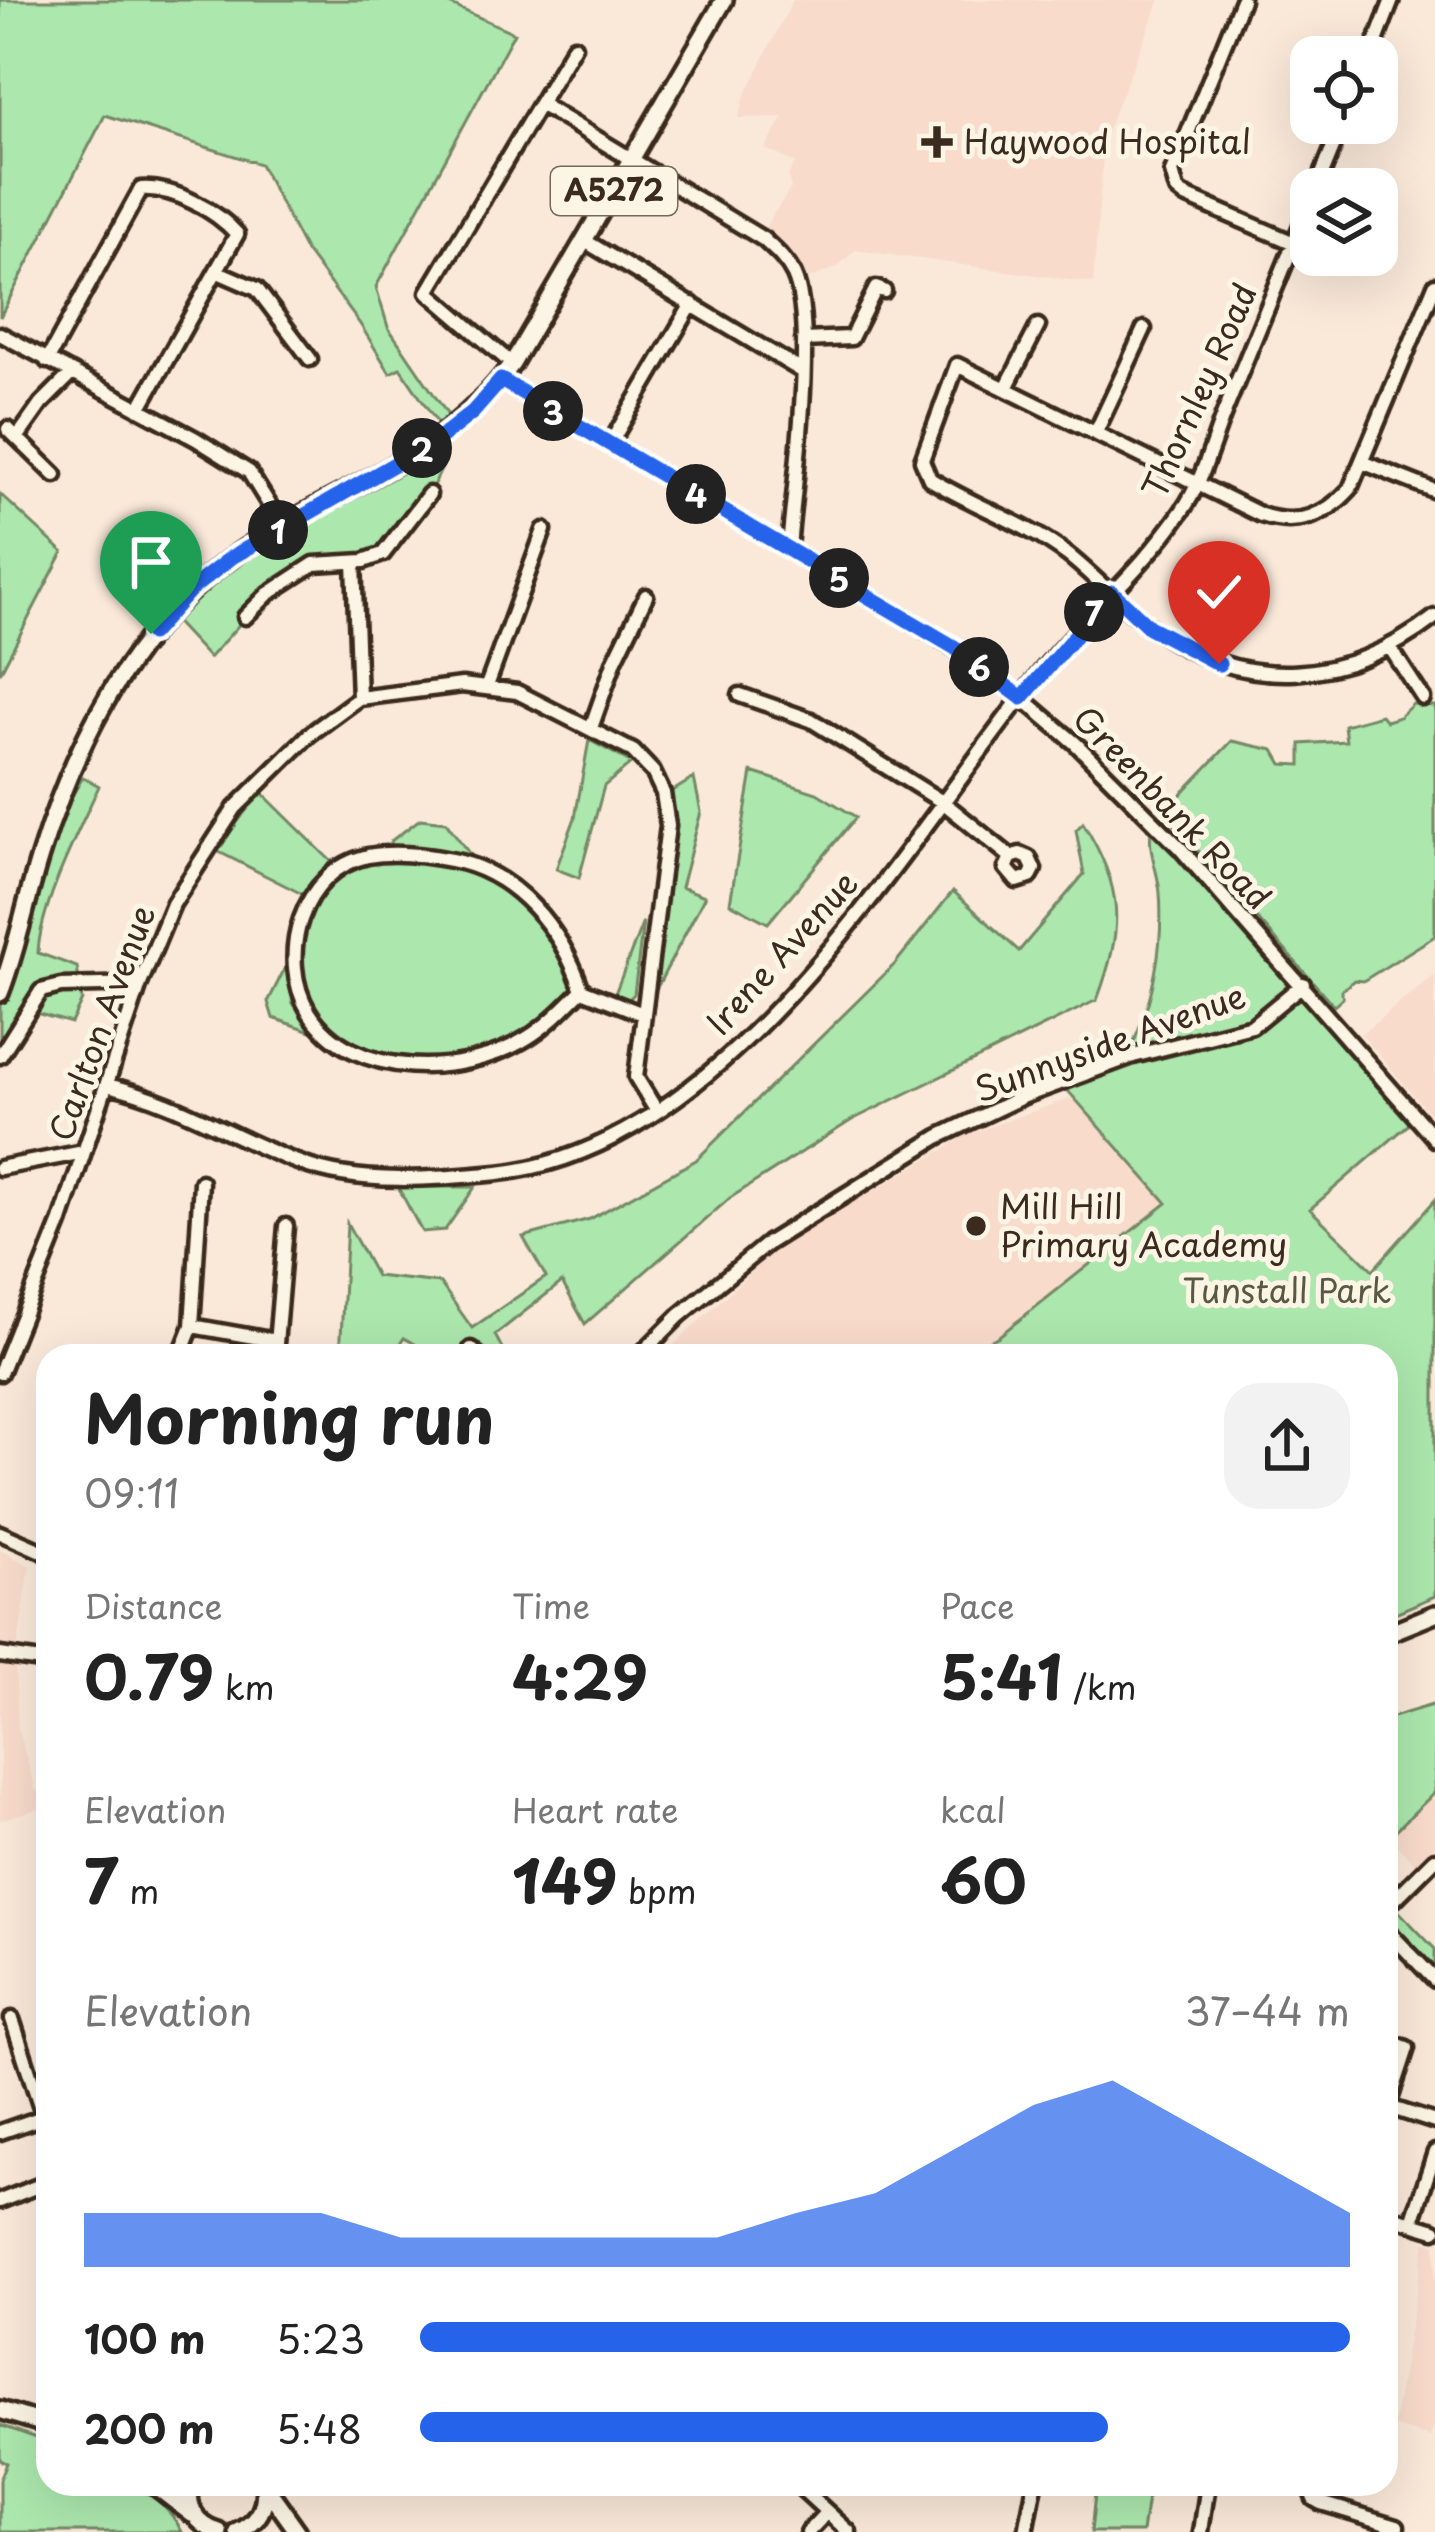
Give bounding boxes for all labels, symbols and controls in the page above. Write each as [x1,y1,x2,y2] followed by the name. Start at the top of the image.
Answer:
[1290,36,1398,276] map controls
[1290,36,1398,144] button: locate
[964,115,1251,165] place label: Haywood Hospital
[921,126,953,158] marker: Haywood Hospital
[551,167,677,215] road number: A5272
[1290,168,1398,276] button: layers
[1128,275,1268,506] street label: Thornley Road
[523,381,583,441] pin: 3
[542,386,564,436] text: 3
[392,418,452,478] pin: 2
[410,423,434,473] text: 2
[666,464,726,524] pin: 4
[685,469,707,519] text: 4
[248,500,308,560] pin: 1
[270,505,286,555] text: 1
[100,511,202,634] pin
[118,529,184,595] icon: arrive
[1168,541,1270,664] pin
[809,548,869,608] pin: 5
[828,553,850,603] text: 5
[1186,559,1252,625] icon: check
[1064,582,1124,642] pin: 7
[1085,587,1103,637] text: 7
[949,637,1009,697] pin: 6
[967,642,991,692] text: 6
[1063,693,1284,920] street label: Greenbank Road
[693,858,868,1045] street label: Irene Avenue
[34,897,166,1147] street label: Carlton Avenue
[967,969,1252,1113] street label: Sunnyside Avenue
[1000,1180,1287,1268] place label: Mill Hill Primary Academy
[963,1213,989,1239] marker: Mill Hill Primary Academy
[1183,1264,1391,1314] park label: Tunstall Park
[84,1367,494,1466] text: Morning run
[1224,1383,1350,1509] button: share
[84,1462,179,1521] text: 09:11
[84,1580,222,1630] text: Distance
[512,1580,590,1630] text: Time
[940,1580,1014,1630] text: Pace
[84,1630,214,1720] text: 0.79
[512,1630,648,1720] text: 4:29
[940,1630,1063,1720] text: 5:41
[214,1661,275,1711] text: km
[1063,1661,1136,1711] text: /km
[84,1784,226,1834] text: Elevation
[512,1784,679,1834] text: Heart rate
[940,1784,1006,1834] text: kcal
[84,1834,118,1924] text: 7
[512,1834,617,1924] text: 149
[940,1834,1027,1924] text: 60
[118,1865,159,1915] text: m
[617,1865,697,1915] text: bpm
[84,1980,252,2039] text: Elevation
[1185,1980,1350,2039] text: 37–44 m
[84,2308,206,2367] text: 100 m
[276,2308,365,2367] text: 5:23
[84,2398,214,2457] text: 200 m
[276,2398,362,2457] text: 5:48

